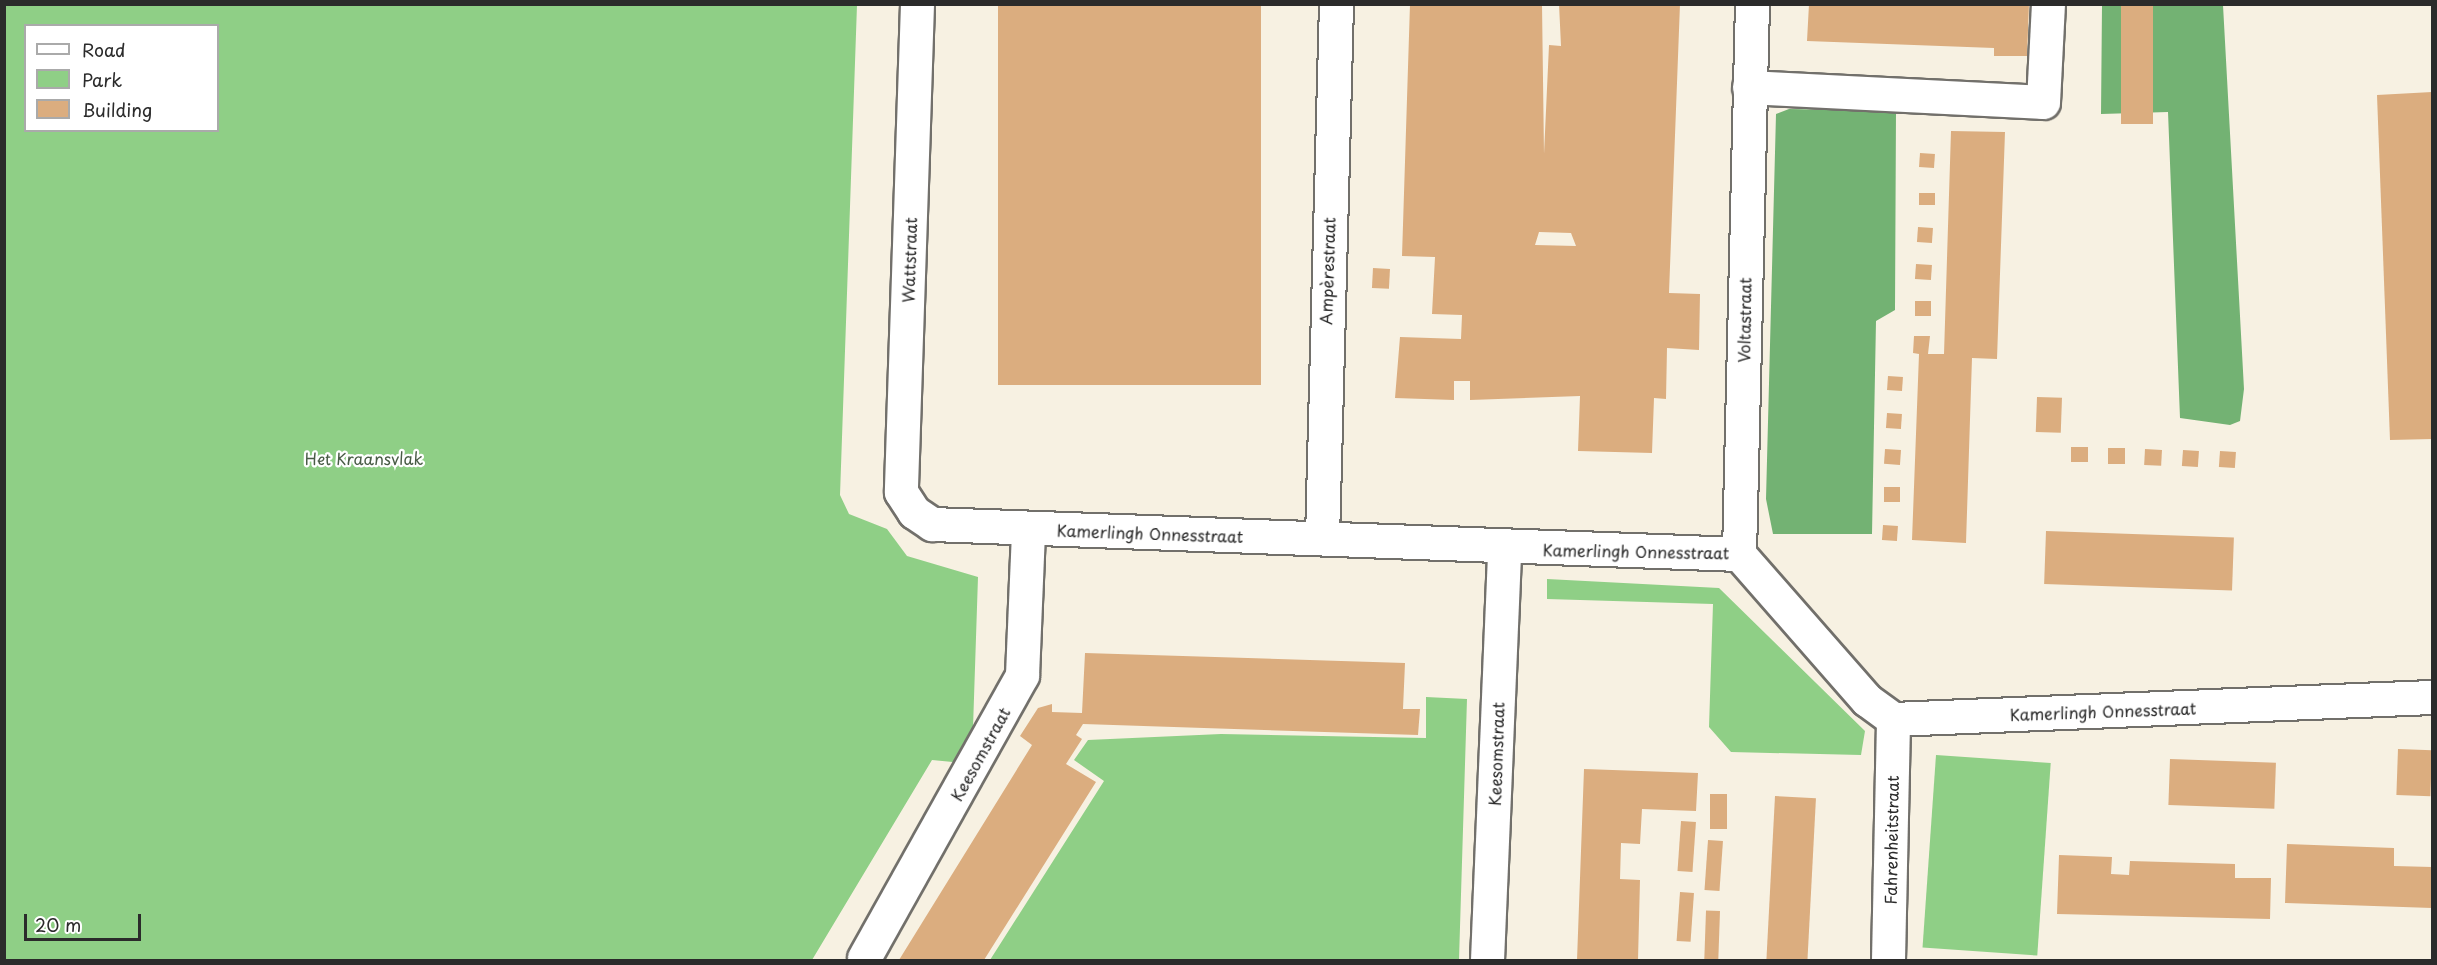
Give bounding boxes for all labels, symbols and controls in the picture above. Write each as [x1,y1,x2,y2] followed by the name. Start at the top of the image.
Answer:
[24,24,219,132] legend
[82,36,126,63] text: Road
[82,66,122,93] text: Park
[82,96,152,123] text: Building
[898,217,920,303] street label: Wattstraat
[1316,217,1338,325] street label: Ampèrestraat
[1734,277,1754,363] street label: Voltastraat
[304,448,424,468] park label: Het Kraansvlak
[1057,520,1243,546] street label: Kamerlingh Onnesstraat
[1543,540,1729,562] street label: Kamerlingh Onnesstraat
[2010,698,2196,724] street label: Kamerlingh Onnesstraat
[1485,702,1507,806] street label: Keesomstraat
[946,704,1014,804] street label: Keesomstraat
[1880,775,1902,905] street label: Fahrenheitstraat
[27,902,144,940] scale bar
[35,911,81,938] text: 20 m

